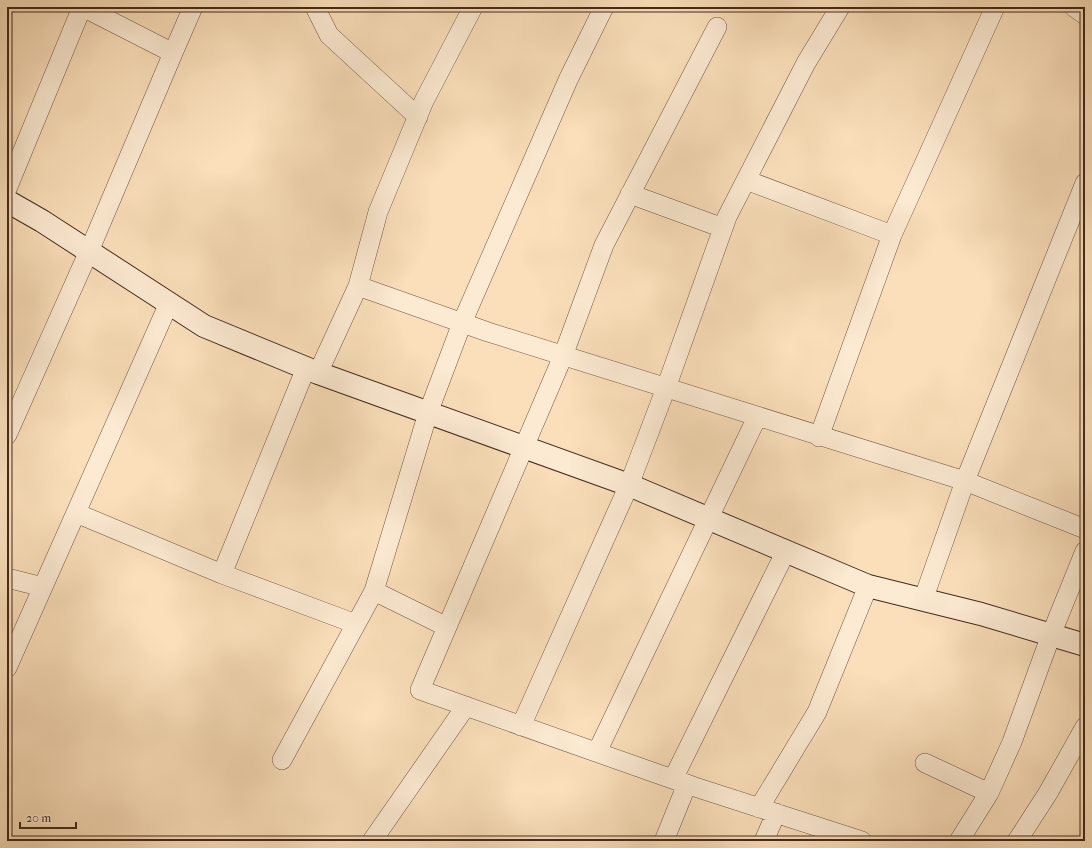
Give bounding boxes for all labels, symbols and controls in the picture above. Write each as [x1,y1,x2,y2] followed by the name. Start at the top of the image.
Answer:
[20,804,76,830] scale bar
[26,811,51,825] text: 20 m

